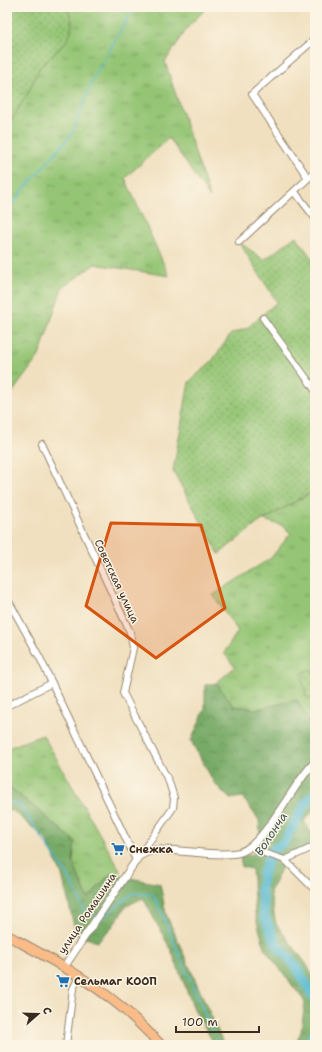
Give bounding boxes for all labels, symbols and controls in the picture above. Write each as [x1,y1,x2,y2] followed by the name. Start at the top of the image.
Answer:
[91,537,143,626] street label: Советская улица
[251,809,291,859] water label: Волонча
[110,841,126,857] supermarket icon: Снежка
[129,842,173,857] place label: Снежка
[55,870,120,957] street label: улица Ромашина
[55,973,71,989] supermarket icon: Сельмаг КООП
[74,974,157,989] place label: Сельмаг КООП
[18,994,58,1034] north arrow
[39,1005,55,1017] text: С
[176,1008,259,1034] scale bar
[182,1014,218,1030] text: 100 m

